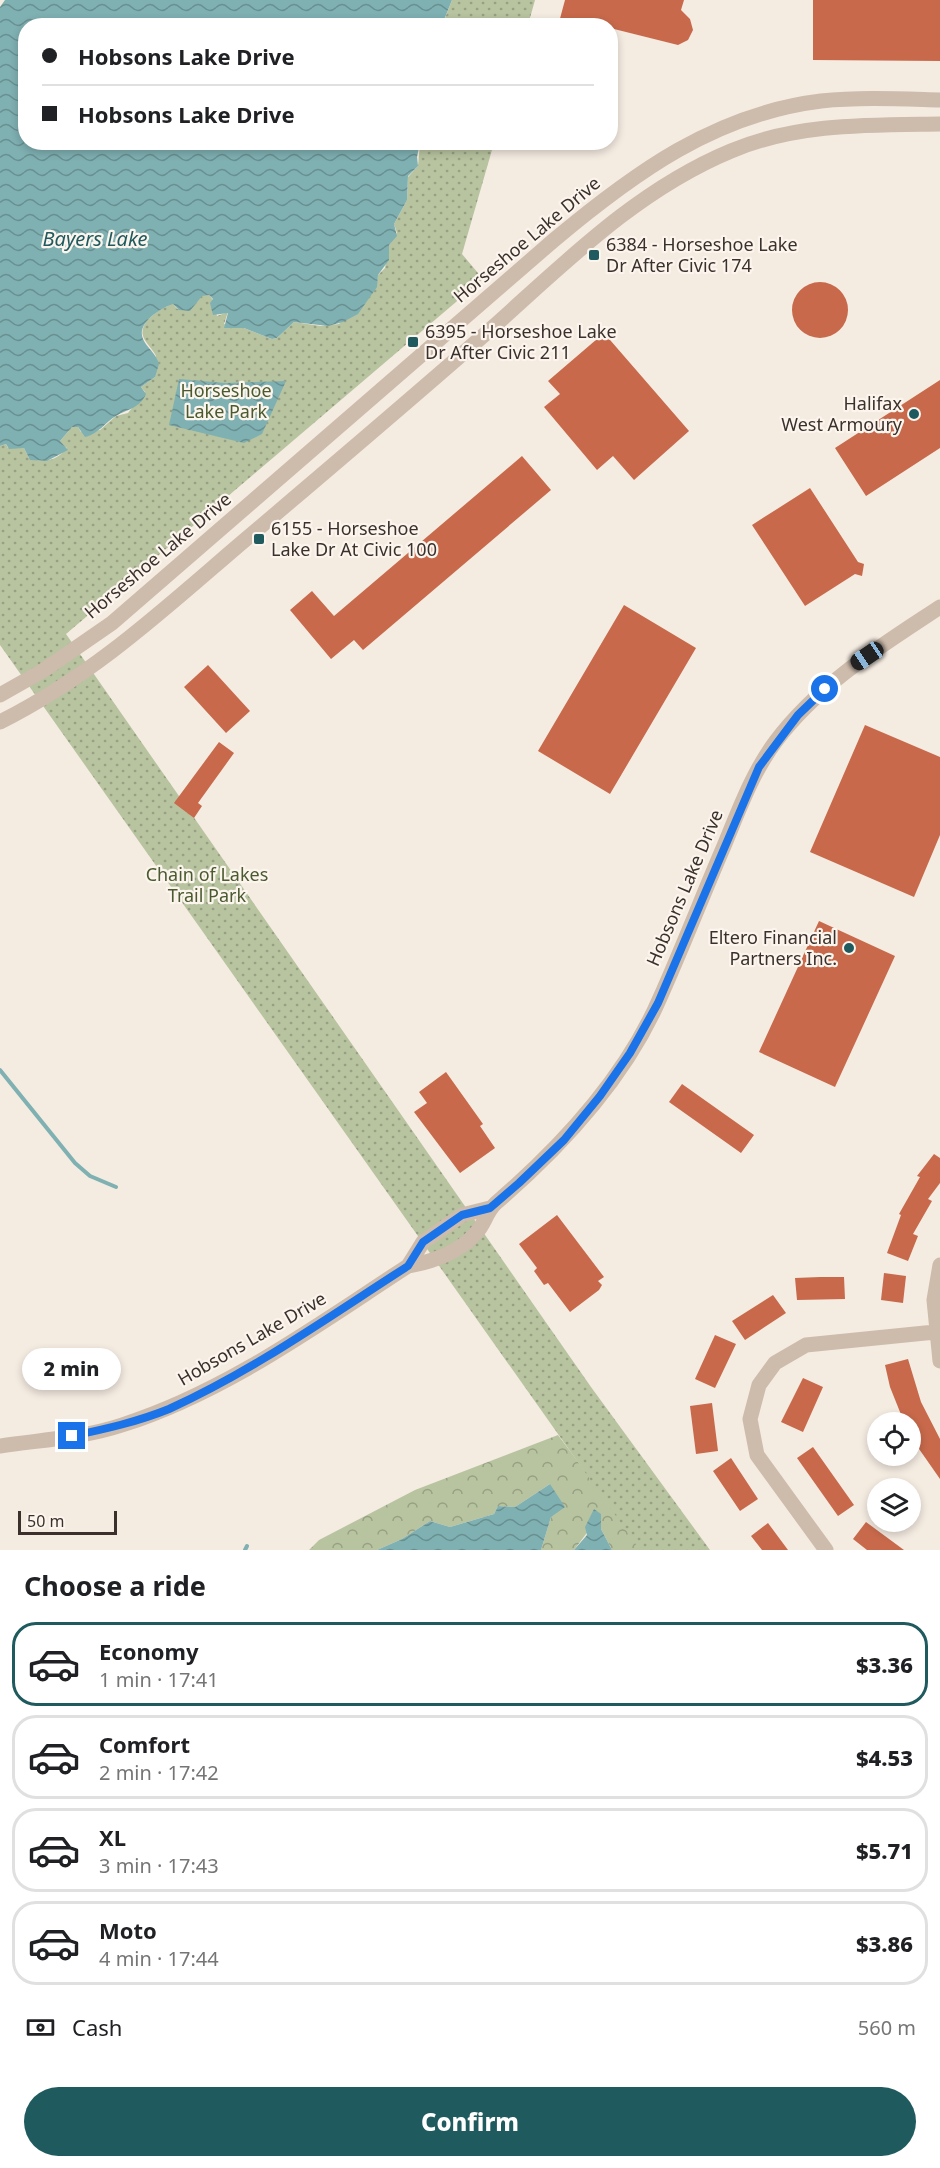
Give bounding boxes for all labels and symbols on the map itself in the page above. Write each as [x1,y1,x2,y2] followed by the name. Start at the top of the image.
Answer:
[448,171,605,308] street label: Horseshoe Lake Drive
[43,225,147,252] water label: Bayers Lake
[606,232,798,277] place label: 6384 - Horseshoe Lake Dr After Civic 174
[587,248,601,262] marker: 6384 - Horseshoe Lake Dr After Civic 174
[425,319,617,364] place label: 6395 - Horseshoe Lake Dr After Civic 211
[406,335,420,349] marker: 6395 - Horseshoe Lake Dr After Civic 211
[180,378,272,423] park label: Horseshoe Lake Park
[781,391,903,436] place label: Halifax West Armoury
[907,407,921,421] marker: Halifax West Armoury
[79,487,236,624] street label: Horseshoe Lake Drive
[271,516,437,561] place label: 6155 - Horseshoe Lake Dr At Civic 100
[252,532,266,546] marker: 6155 - Horseshoe Lake Dr At Civic 100
[847,638,887,674] car
[811,675,838,702] route start
[640,806,728,969] street label: Hobsons Lake Drive
[146,862,268,907] park label: Chain of Lakes Trail Park
[709,925,837,970] place label: Eltero Financial Partners Inc.
[842,941,856,955] marker: Eltero Financial Partners Inc.
[173,1286,330,1390] street label: Hobsons Lake Drive
[22,1349,122,1391] callout: 2 min
[58,1422,85,1449] route end
[18,1508,117,1536] scale bar

